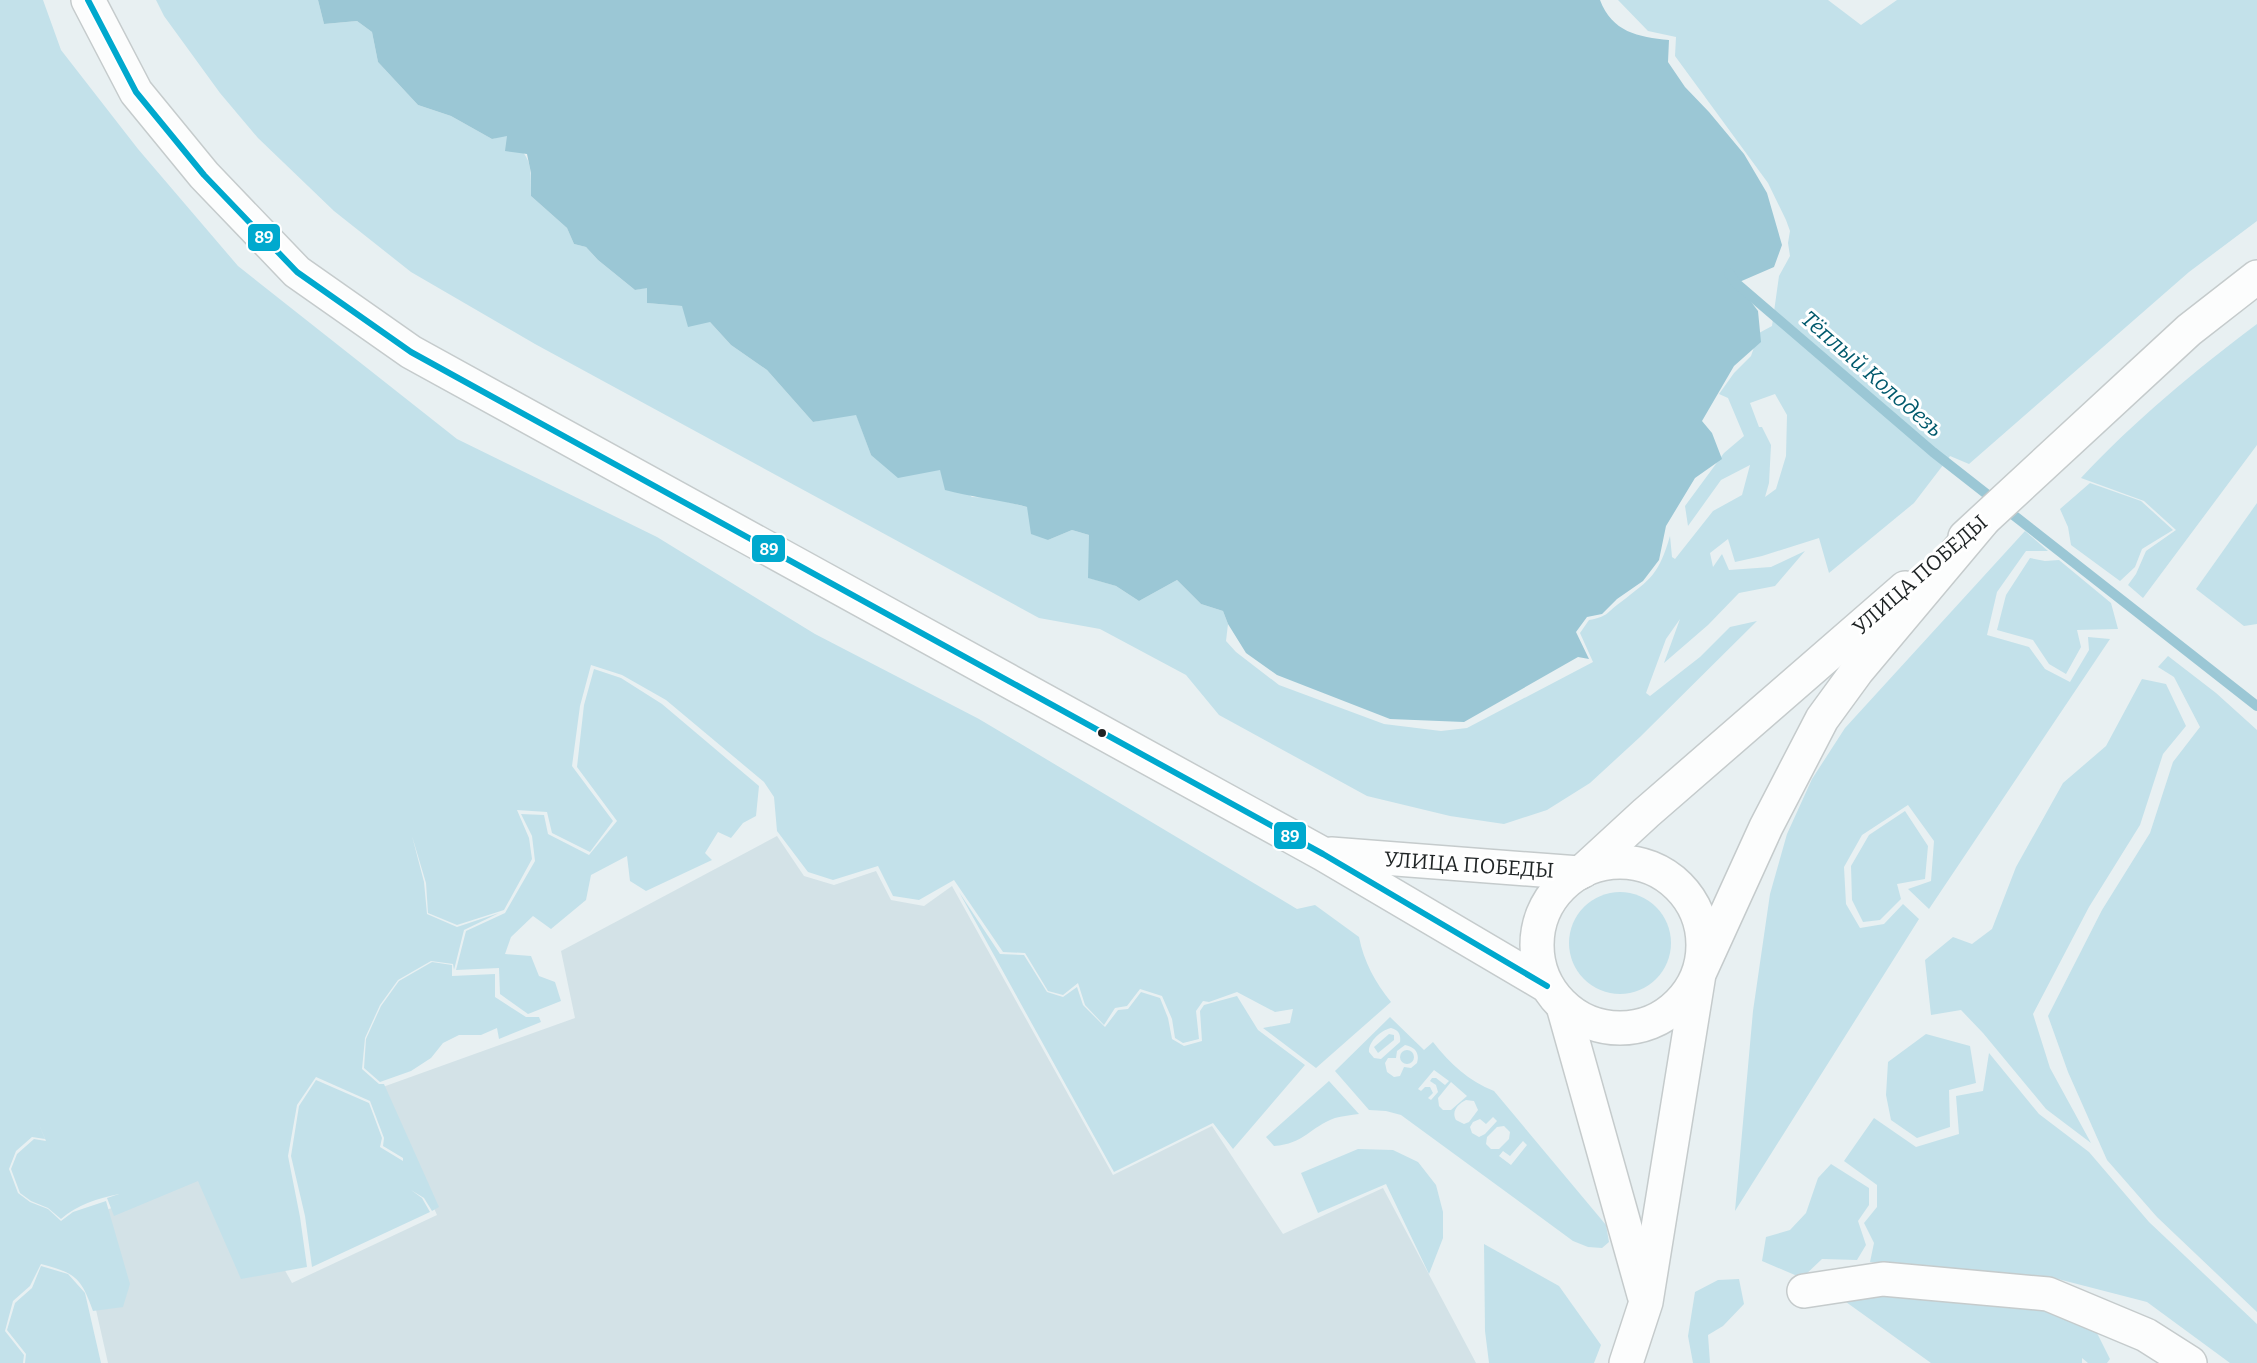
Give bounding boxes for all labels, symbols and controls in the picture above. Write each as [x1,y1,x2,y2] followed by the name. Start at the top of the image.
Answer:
[247,223,281,252] line badge: 89
[254,228,274,247] text: 89
[1796,305,1948,443] water label: Тёплый Колодезь
[1847,509,1993,641] street label: УЛИЦА ПОБЕДЫ
[751,534,786,563] line badge: 89
[759,540,779,559] text: 89
[1096,727,1108,739] unlabelled marker
[1273,821,1307,850] line badge: 89
[1280,827,1300,846] text: 89
[1383,846,1555,884] street label: УЛИЦА ПОБЕДЫ

